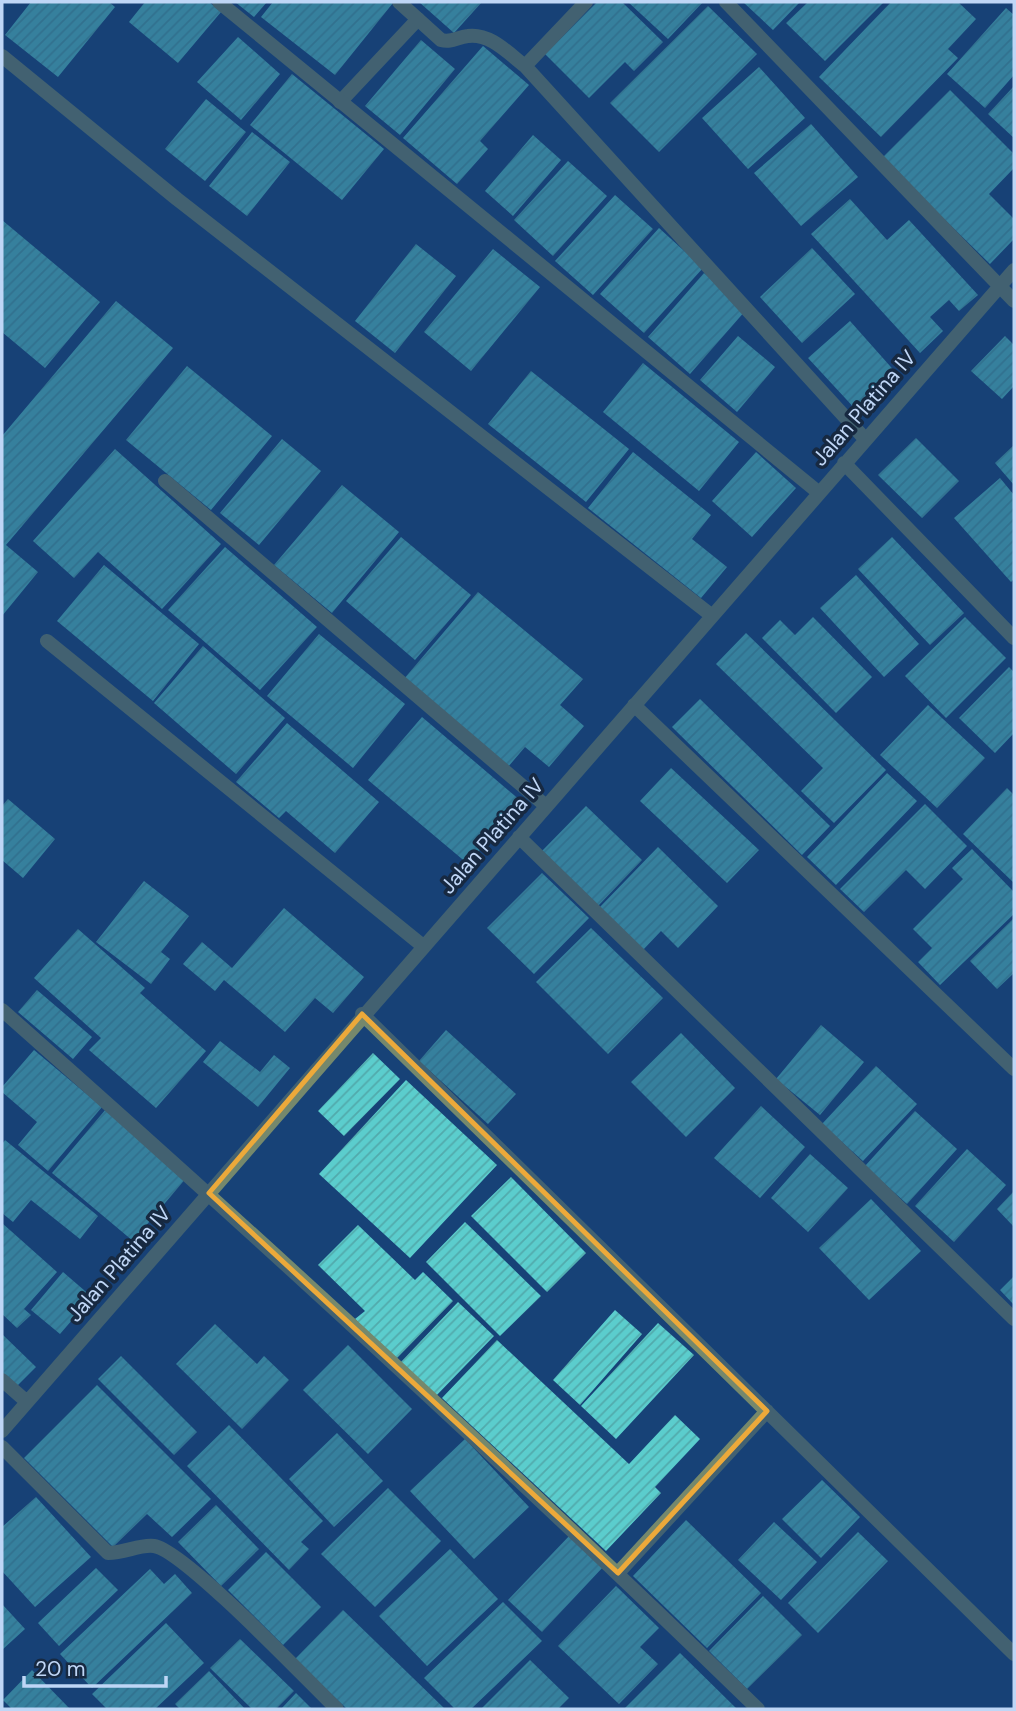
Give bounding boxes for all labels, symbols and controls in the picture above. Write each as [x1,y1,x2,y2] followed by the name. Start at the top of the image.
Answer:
[806,344,922,472] street label: Jalan Platina IV
[434,772,550,900] street label: Jalan Platina IV
[61,1200,177,1328] street label: Jalan Platina IV
[24,1644,166,1688] scale bar
[35,1655,86,1683] text: 20 m

